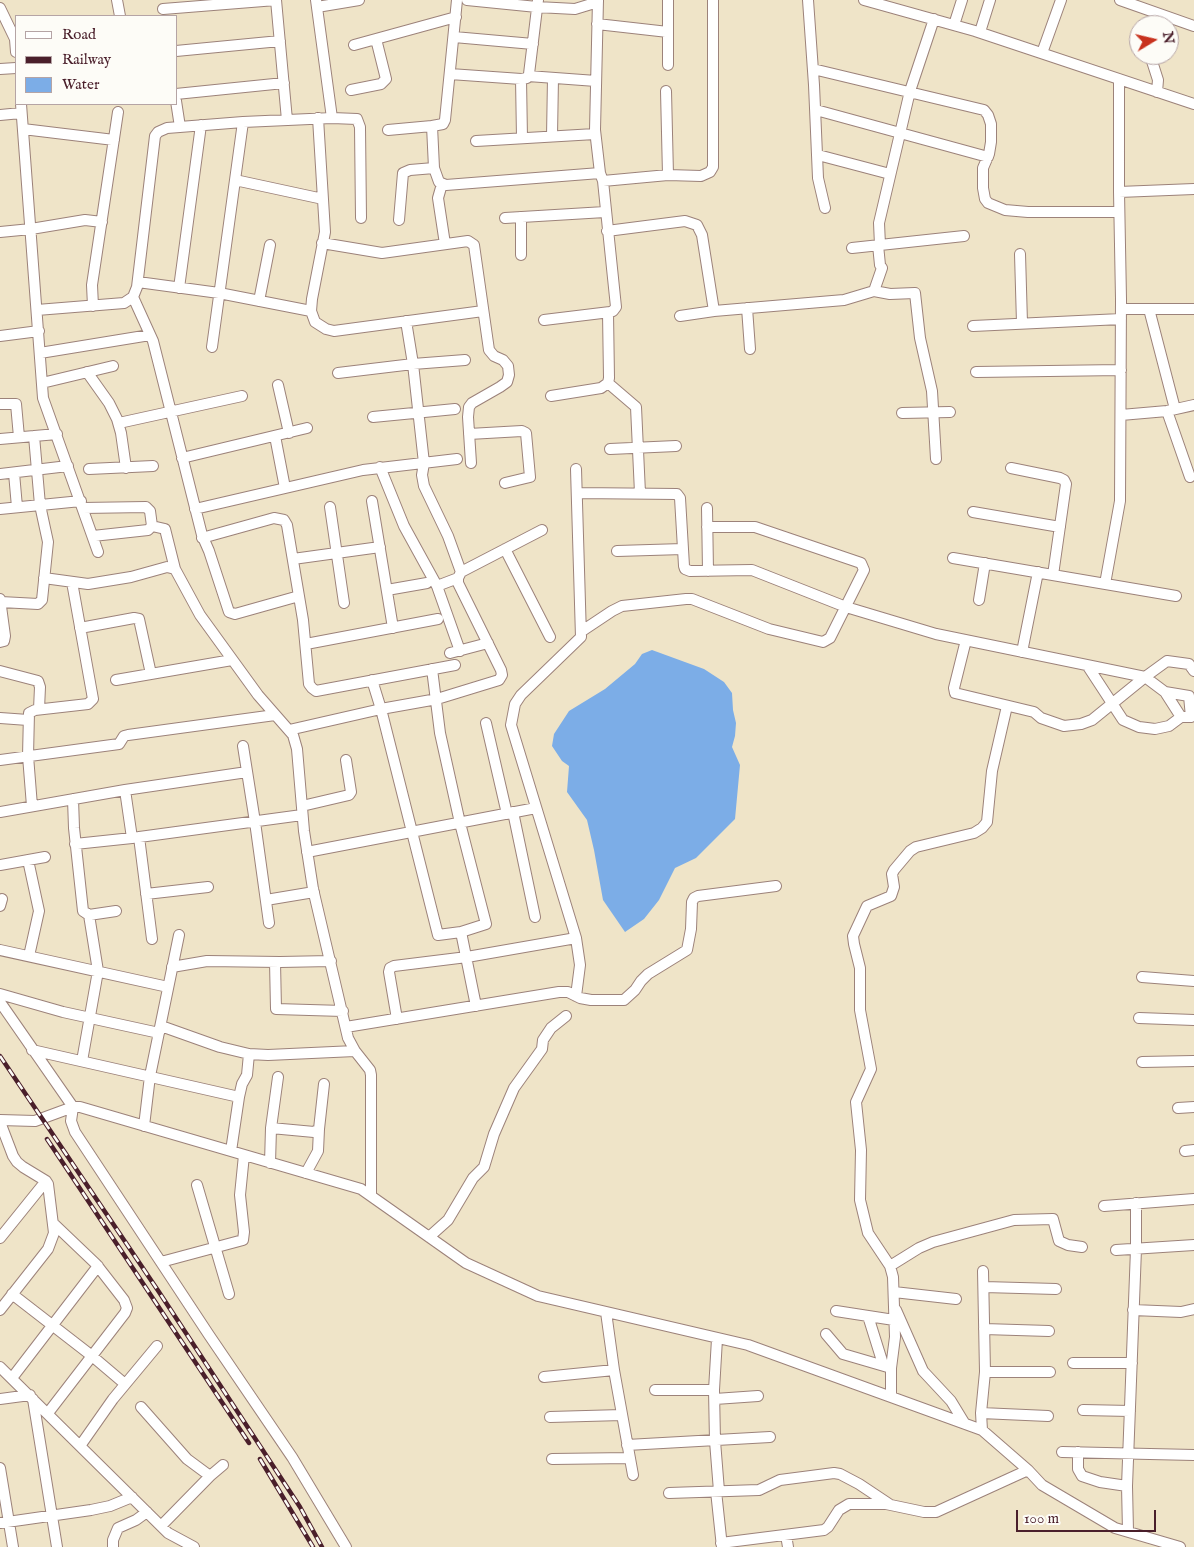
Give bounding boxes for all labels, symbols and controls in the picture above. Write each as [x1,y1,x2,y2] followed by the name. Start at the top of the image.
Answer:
[15,15,178,105] legend
[1129,15,1179,65] north arrow
[62,25,96,44] text: Road
[1158,30,1178,45] text: N
[62,50,111,69] text: Railway
[62,75,99,94] text: Water
[1019,1500,1159,1532] scale bar
[1024,1509,1059,1528] text: 100 m

